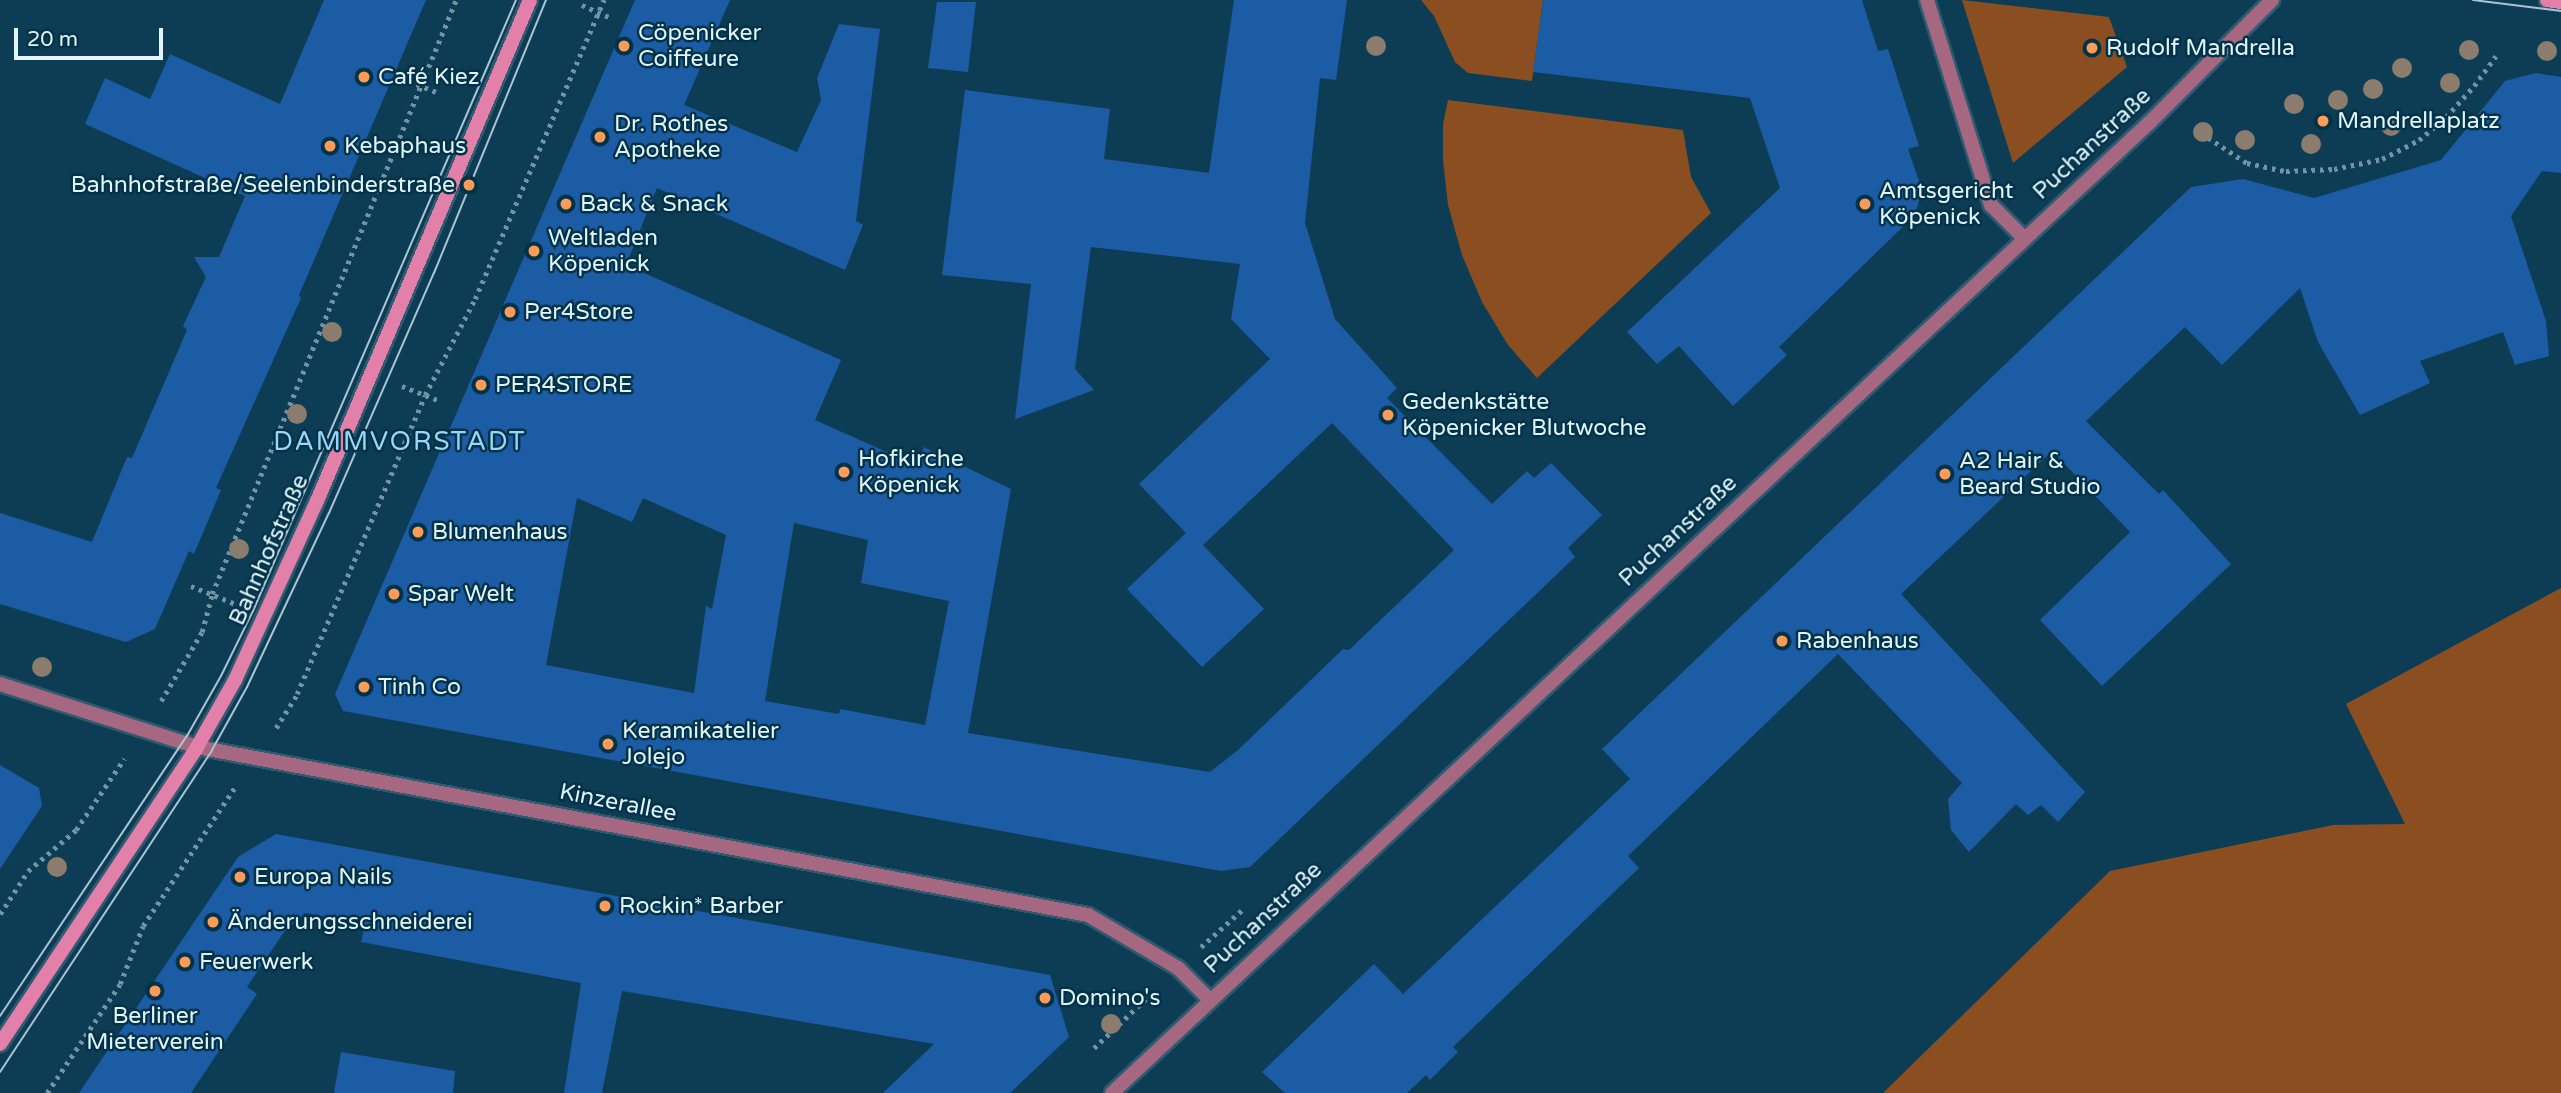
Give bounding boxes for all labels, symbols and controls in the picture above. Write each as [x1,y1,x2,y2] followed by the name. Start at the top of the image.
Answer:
[18,14,166,58] scale bar
[638,19,761,73] place label: Cöpenicker Coiffeure
[27,27,78,52] text: 20 m
[2106,34,2295,62] place label: Rudolf Mandrella
[616,38,632,54] marker: Cöpenicker Coiffeure
[2084,40,2100,56] marker: Rudolf Mandrella
[378,63,479,91] place label: Café Kiez
[356,69,372,85] marker: Café Kiez
[2027,82,2157,206] street label: Puchanstraße
[2337,107,2500,135] place label: Mandrellaplatz
[614,110,728,164] place label: Dr. Rothes Apotheke
[2315,113,2331,129] marker: Mandrellaplatz
[592,129,608,145] marker: Dr. Rothes Apotheke
[344,132,466,160] place label: Kebaphaus
[322,138,338,154] marker: Kebaphaus
[71,171,455,199] place label: Bahnhofstraße/Seelenbinderstraße
[461,177,477,193] marker: Bahnhofstraße/Seelenbinderstraße
[1879,177,2014,231] place label: Amtsgericht Köpenick
[580,190,728,218] place label: Back & Snack
[558,196,574,212] marker: Back & Snack
[1857,196,1873,212] marker: Amtsgericht Köpenick
[548,224,658,278] place label: Weltladen Köpenick
[526,243,542,259] marker: Weltladen Köpenick
[524,298,633,326] place label: Per4Store
[502,304,518,320] marker: Per4Store
[495,371,632,399] place label: PER4STORE
[473,377,489,393] marker: PER4STORE
[1402,388,1647,442] place label: Gedenkstätte Köpenicker Blutwoche
[1380,407,1396,423] marker: Gedenkstätte Köpenicker Blutwoche
[275,426,525,458] district label: DAMMVORSTADT
[858,445,964,499] place label: Hofkirche Köpenick
[1959,447,2100,501] place label: A2 Hair & Beard Studio
[836,464,852,480] marker: Hofkirche Köpenick
[1937,466,1953,482] marker: A2 Hair & Beard Studio
[1613,469,1743,593] street label: Puchanstraße
[223,470,315,630] street label: Bahnhofstraße
[432,518,568,546] place label: Blumenhaus
[410,524,426,540] marker: Blumenhaus
[408,580,514,608] place label: Spar Welt
[386,586,402,602] marker: Spar Welt
[1796,627,1919,655] place label: Rabenhaus
[1774,633,1790,649] marker: Rabenhaus
[378,673,461,701] place label: Tinh Co
[356,679,372,695] marker: Tinh Co
[622,717,779,771] place label: Keramikatelier Jolejo
[600,736,616,752] marker: Keramikatelier Jolejo
[557,778,679,828] street label: Kinzerallee
[1198,856,1328,980] street label: Puchanstraße
[254,863,392,891] place label: Europa Nails
[232,869,248,885] marker: Europa Nails
[619,892,783,920] place label: Rockin* Barber
[597,898,613,914] marker: Rockin* Barber
[227,908,473,936] place label: Änderungsschneiderei
[205,914,221,930] marker: Änderungsschneiderei
[199,948,313,976] place label: Feuerwerk
[177,954,193,970] marker: Feuerwerk
[147,983,163,999] marker: Berliner Mieterverein
[1059,984,1160,1012] place label: Domino's
[1037,990,1053,1006] marker: Domino's
[86,1002,224,1056] place label: Berliner Mieterverein

